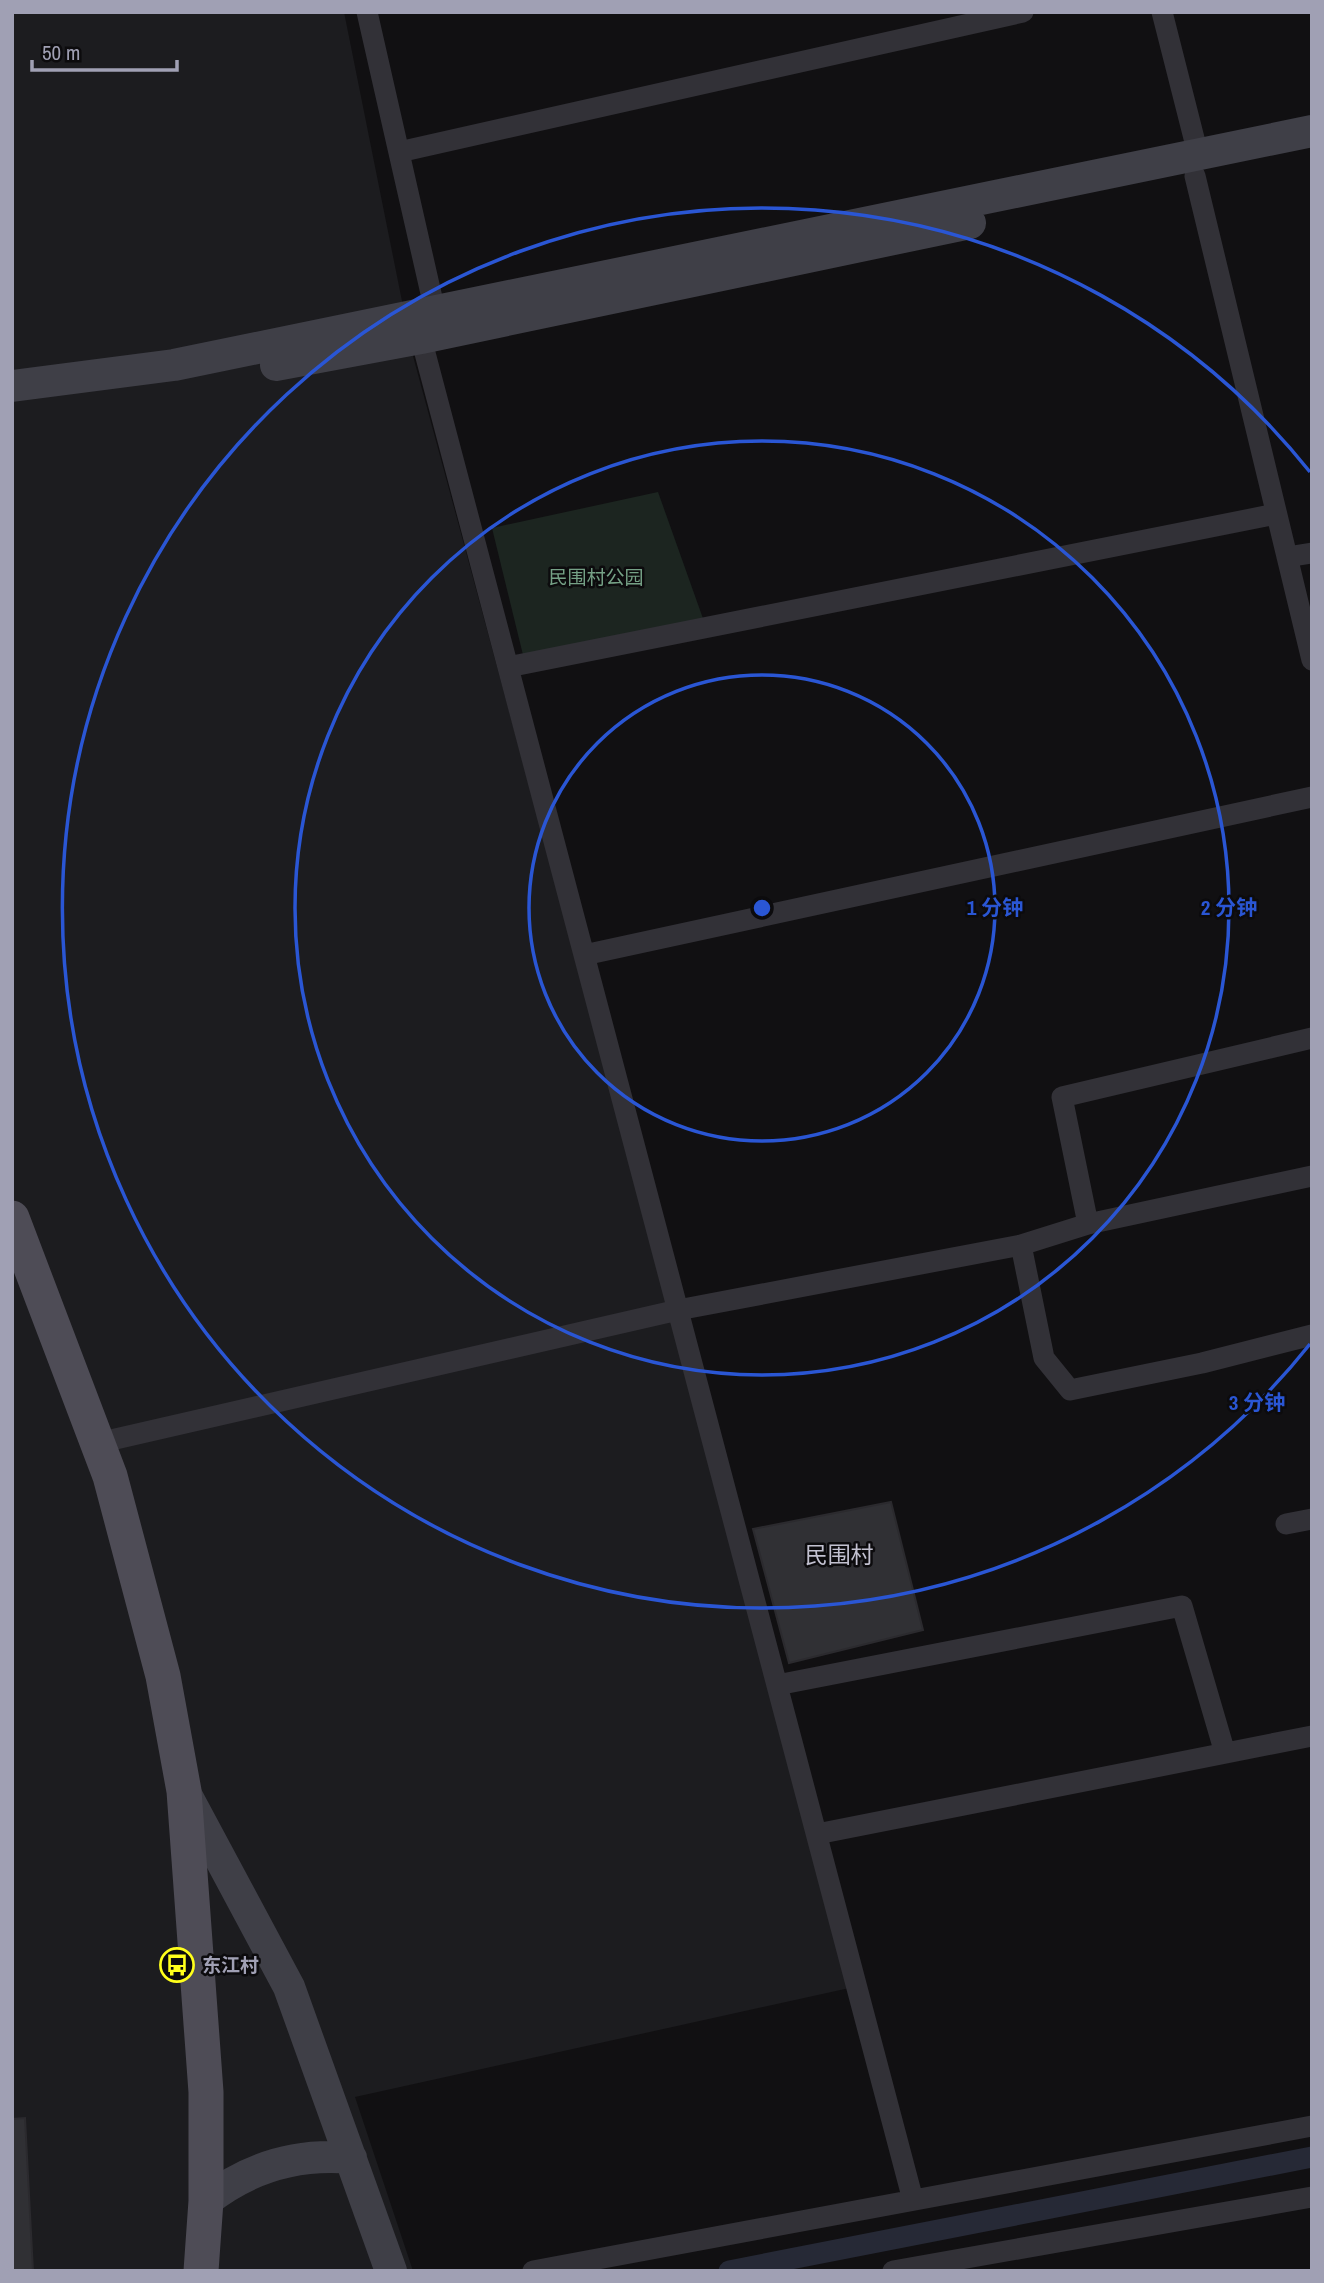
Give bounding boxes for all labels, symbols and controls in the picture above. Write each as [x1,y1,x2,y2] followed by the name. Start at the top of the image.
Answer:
[32,28,177,72] scale bar
[42,38,80,67] text: 50 m
[548,564,644,590] park label: 民围村公园
[967,893,1023,922] text: 1 分钟
[1201,893,1257,922] text: 2 分钟
[750,896,774,920] centre of rings
[1229,1388,1285,1417] text: 3 分钟
[805,1539,874,1570] district label: 民围村
[158,1946,196,1984] bus stop icon: 东江村
[202,1952,259,1978] place label: 东江村

